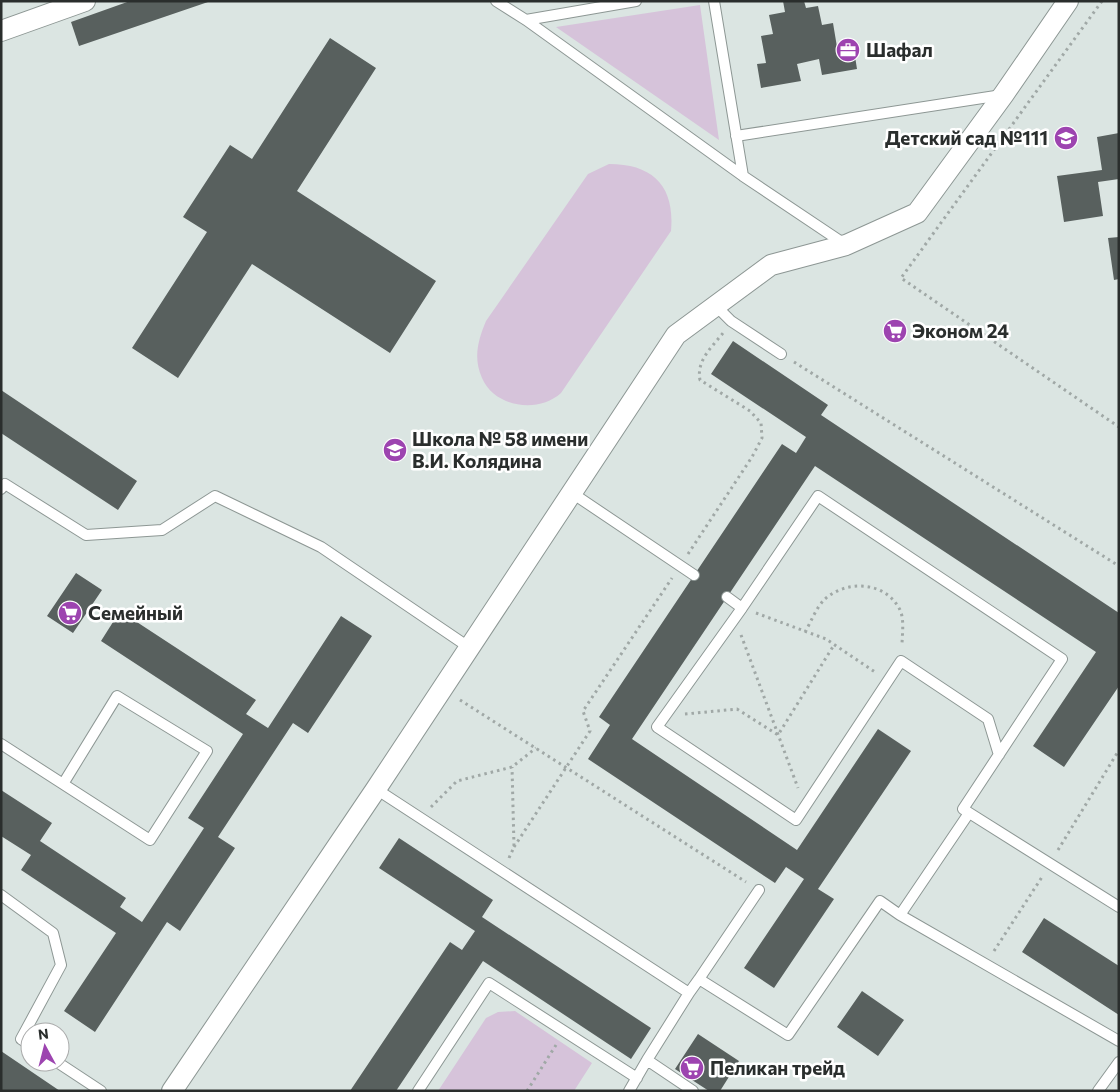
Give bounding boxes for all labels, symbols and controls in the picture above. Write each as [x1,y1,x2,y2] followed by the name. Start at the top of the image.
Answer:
[835,37,861,63] office icon: Шафал
[866,38,933,61] place label: Шафал
[1053,125,1079,151] school or university icon: Детский сад №111
[885,126,1048,149] place label: Детский сад №111
[882,318,908,344] supermarket icon: Эконом 24
[912,319,1009,342] place label: Эконом 24
[412,427,588,472] place label: Школа № 58 имени В.И. Колядина
[382,437,408,463] school or university icon: Школа № 58 имени В.И. Колядина
[57,600,83,626] supermarket icon: Семейный
[88,601,183,624] place label: Семейный
[20,1022,70,1072] north arrow
[37,1025,50,1043] text: N
[679,1055,705,1081] supermarket icon: Пеликан трейд
[710,1056,845,1079] place label: Пеликан трейд

